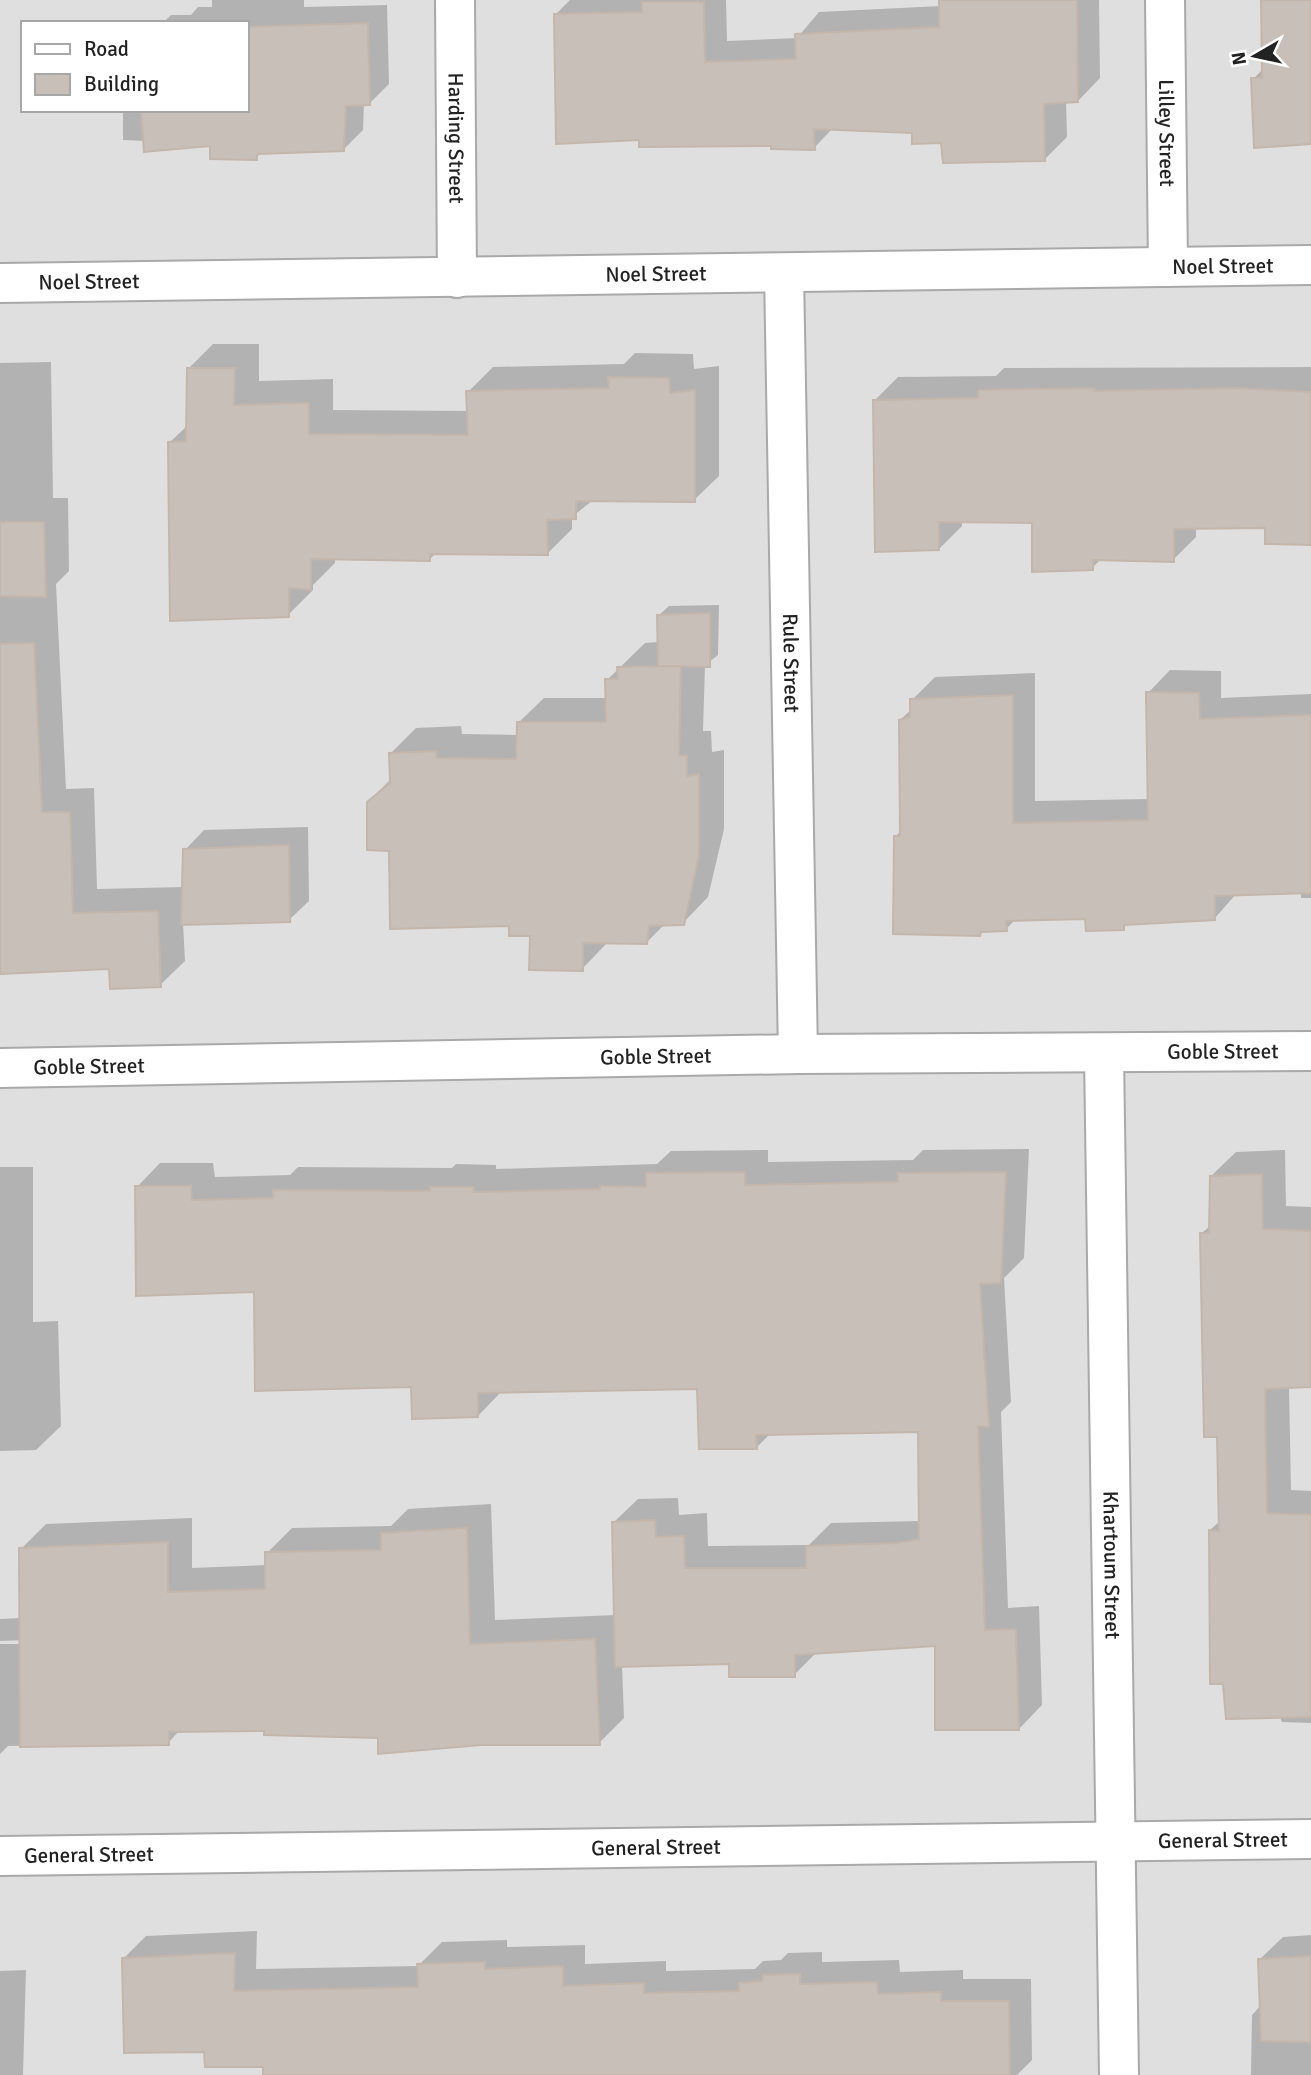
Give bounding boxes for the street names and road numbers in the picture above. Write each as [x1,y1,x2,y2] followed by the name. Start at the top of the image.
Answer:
[443,72,469,204] street label: Harding Street
[1153,79,1180,187] street label: Lilley Street
[1172,253,1274,280] street label: Noel Street
[605,260,707,288] street label: Noel Street
[38,268,140,295] street label: Noel Street
[777,613,805,713] street label: Rule Street
[1167,1038,1279,1065] street label: Goble Street
[600,1043,712,1070] street label: Goble Street
[33,1052,145,1080] street label: Goble Street
[1097,1490,1126,1639] street label: Khartoum Street
[1158,1826,1288,1854] street label: General Street
[591,1834,721,1861] street label: General Street
[24,1841,154,1869] street label: General Street

